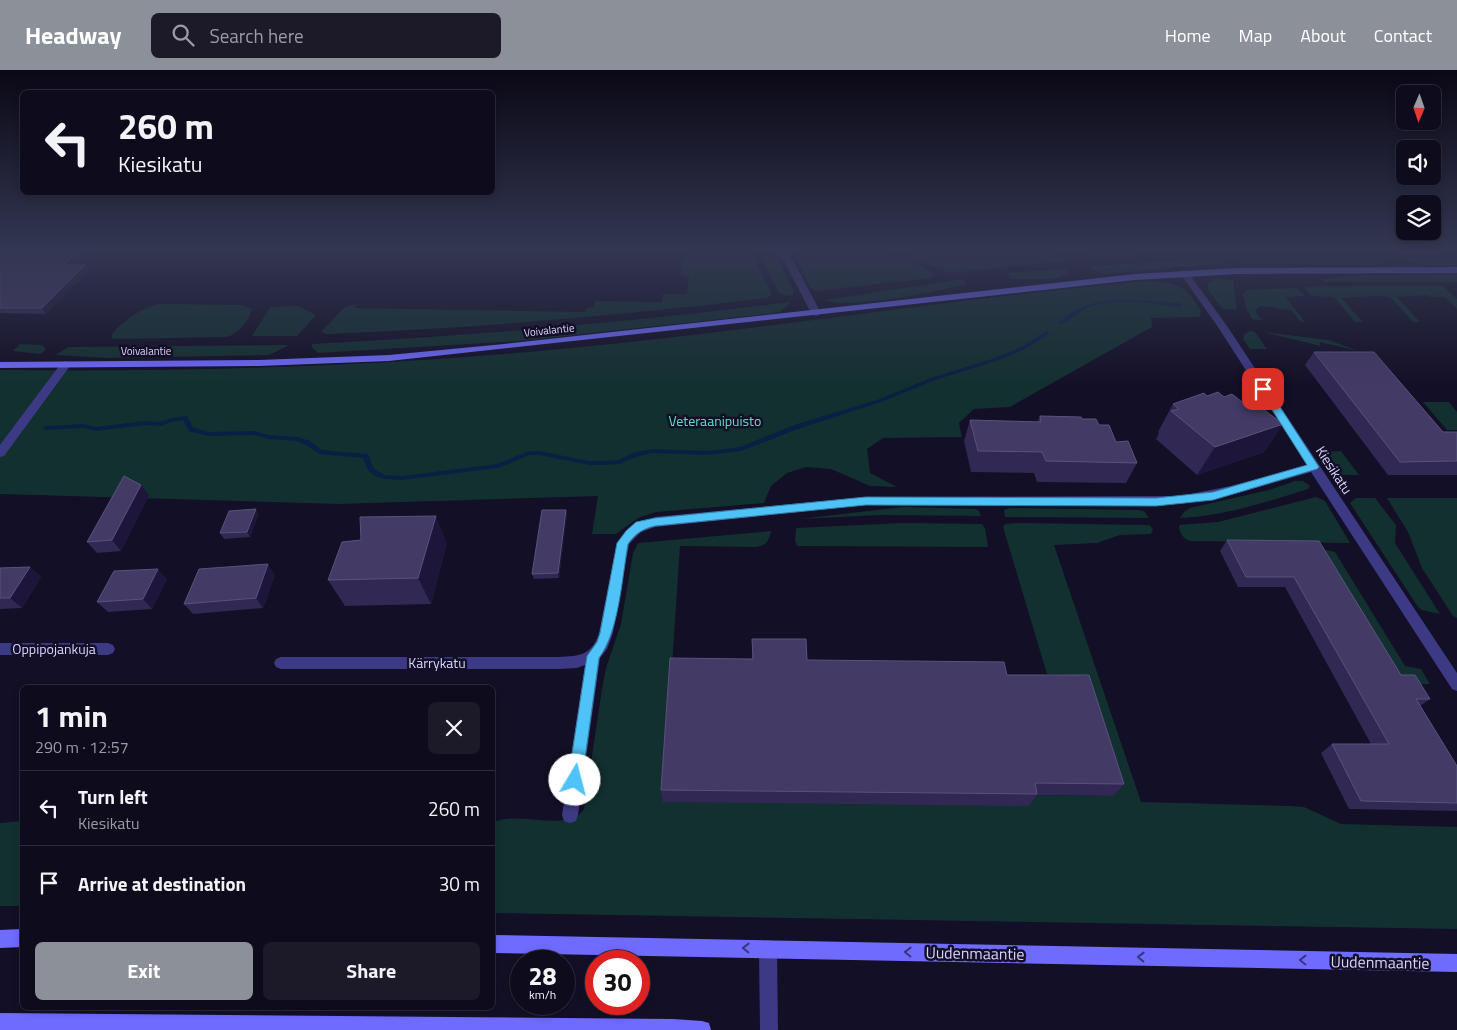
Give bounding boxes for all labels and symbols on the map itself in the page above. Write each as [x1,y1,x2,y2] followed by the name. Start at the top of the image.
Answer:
[1396,85,1441,130] north arrow
[523,319,576,341] street label: Voivalantie
[121,343,172,359] street label: Voivalantie
[1242,368,1284,410] pin
[669,410,761,431] park label: Veteraanipuisto
[1311,441,1358,498] street label: Kiesikatu
[12,638,96,659] street label: Oppipojankuja
[408,652,466,673] street label: Kärrykatu
[548,753,600,805] position arrow
[925,940,1025,966] street label: Uudenmaantie
[742,943,750,953] one-way arrow
[904,946,912,957] one-way arrow
[1330,949,1430,975] street label: Uudenmaantie
[585,950,650,1015] speed limit sign: 30
[1137,951,1145,962] one-way arrow
[1299,955,1307,965] one-way arrow

